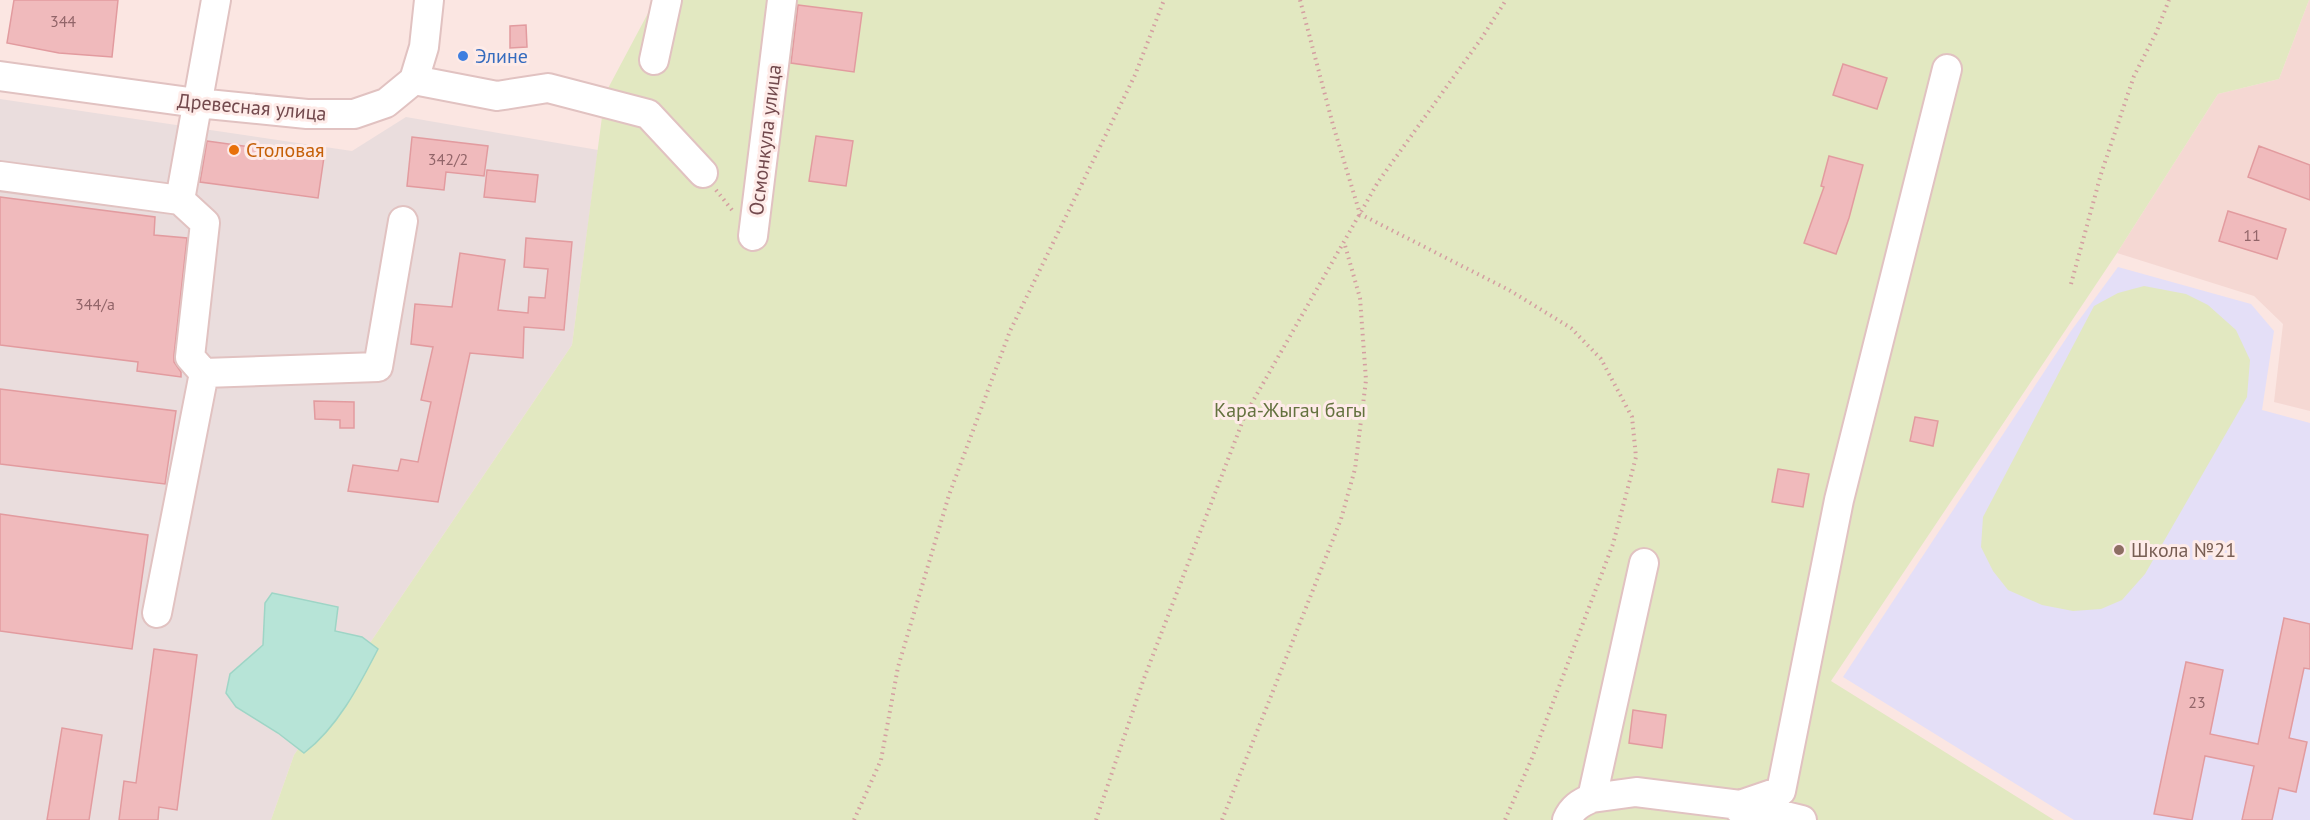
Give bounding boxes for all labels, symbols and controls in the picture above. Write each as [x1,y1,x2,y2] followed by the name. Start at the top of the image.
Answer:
[50,11,76,31] house number: 344
[475,43,528,69] place label: Элине
[456,49,470,63] marker: Элине
[743,63,787,217] street label: Осмонкула улица
[176,88,328,126] street label: Древесная улица
[246,137,325,163] place label: Столовая
[227,143,241,157] marker: Столовая
[428,149,468,169] house number: 342/2
[2243,225,2261,245] house number: 11
[75,294,115,314] house number: 344/а
[1214,397,1366,423] park label: Кара-Жыгач багы
[2131,537,2236,563] place label: Школа №21
[2112,543,2126,557] marker: Школа №21
[2188,692,2206,712] house number: 23

